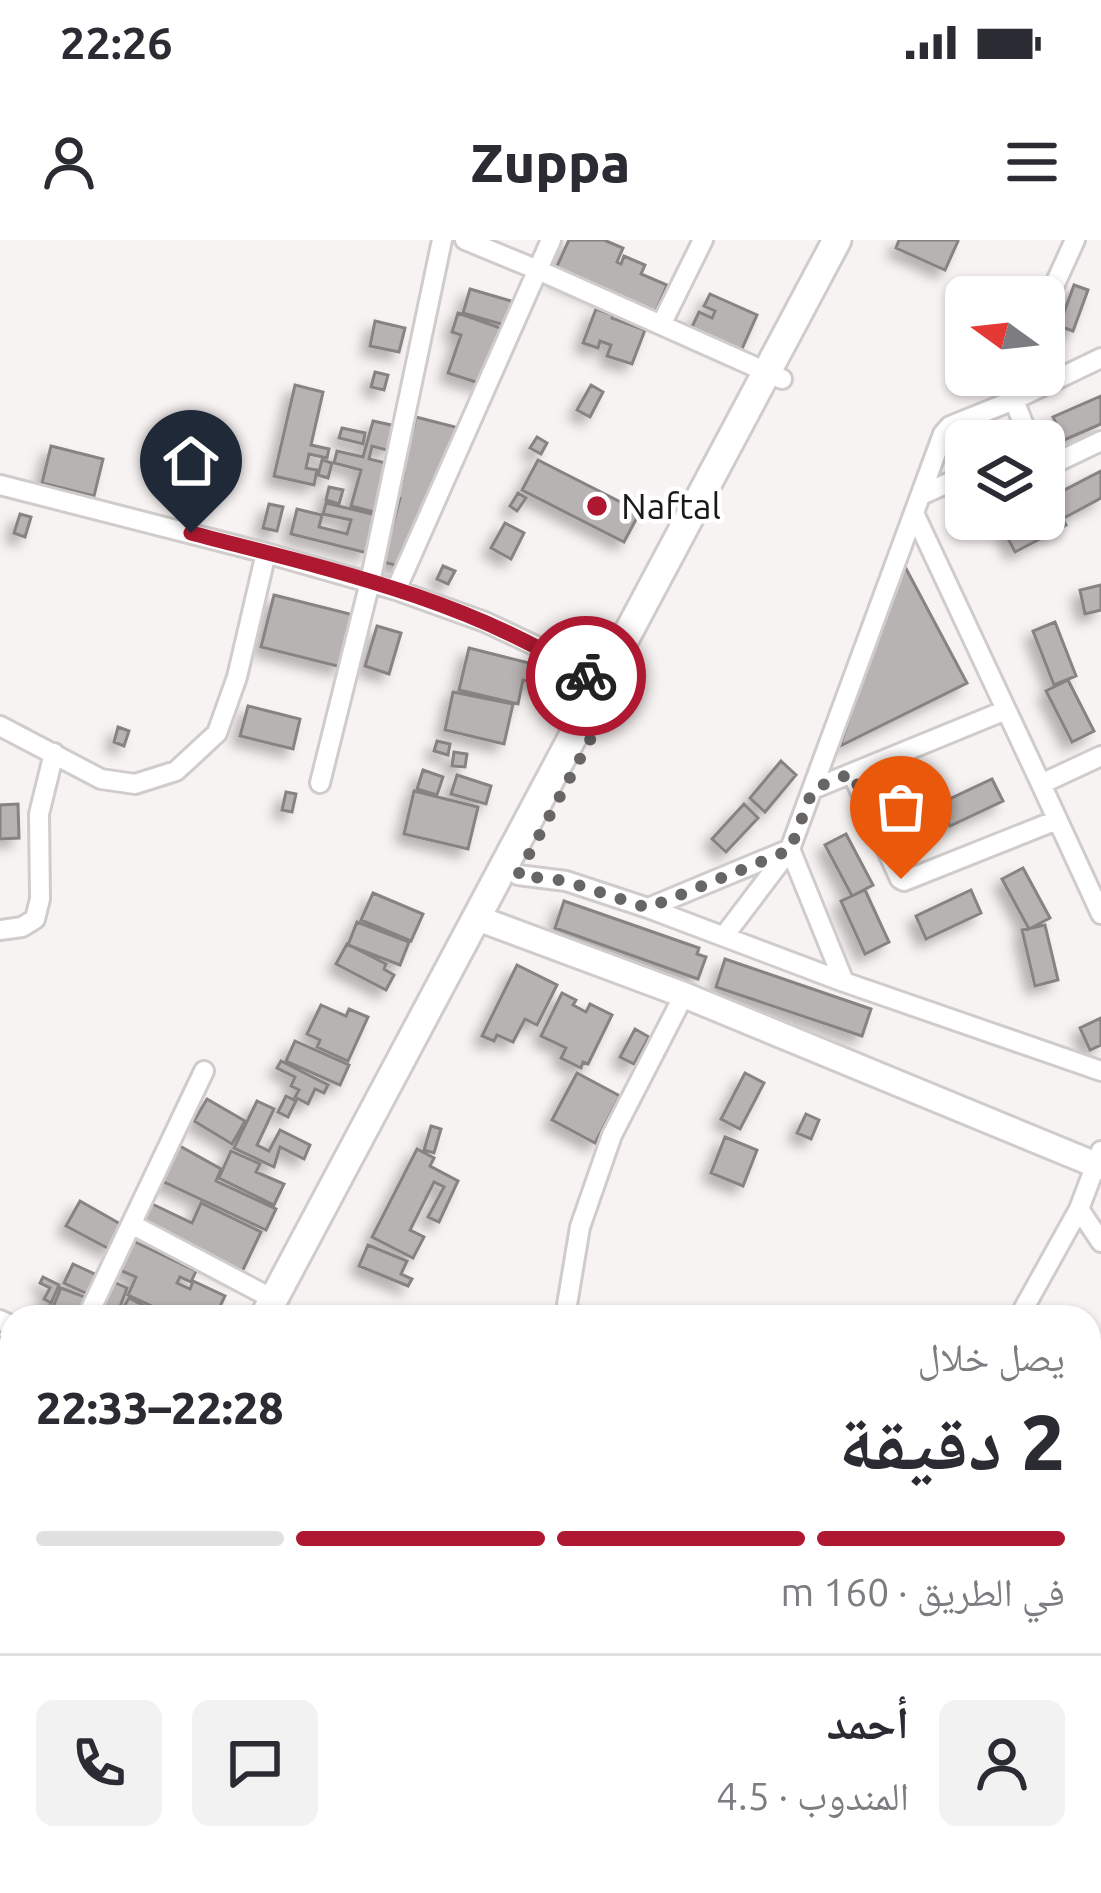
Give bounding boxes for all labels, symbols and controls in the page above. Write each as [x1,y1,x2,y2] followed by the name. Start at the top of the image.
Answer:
[60,17,173,68] text: 22:26
[36,129,102,195] icon: person
[999,129,1065,195] icon: menu
[471,132,630,192] text: Zuppa
[945,276,1065,396] north arrow
[945,276,1065,540] map controls
[140,410,242,533] pin
[945,420,1065,540] button: layers
[158,428,224,494] icon: home
[621,485,721,526] place label: Naftal
[584,493,610,519] marker: Naftal
[526,616,646,736] courier
[553,643,619,709] icon: bike
[850,756,952,879] pin
[868,774,934,840] icon: bag
[918,1335,1065,1378] text: يصل خلال
[36,1382,284,1433] text: 22:28–22:33
[838,1397,1065,1485] text: 2 دقيقة
[781,1570,1065,1613] text: في الطريق · 160 m
[827,1697,909,1748] text: أحمد
[36,1700,162,1826] button: phone
[192,1700,318,1826] button: chat
[939,1700,1065,1826] button: person
[716,1774,909,1817] text: المندوب · 4.5

